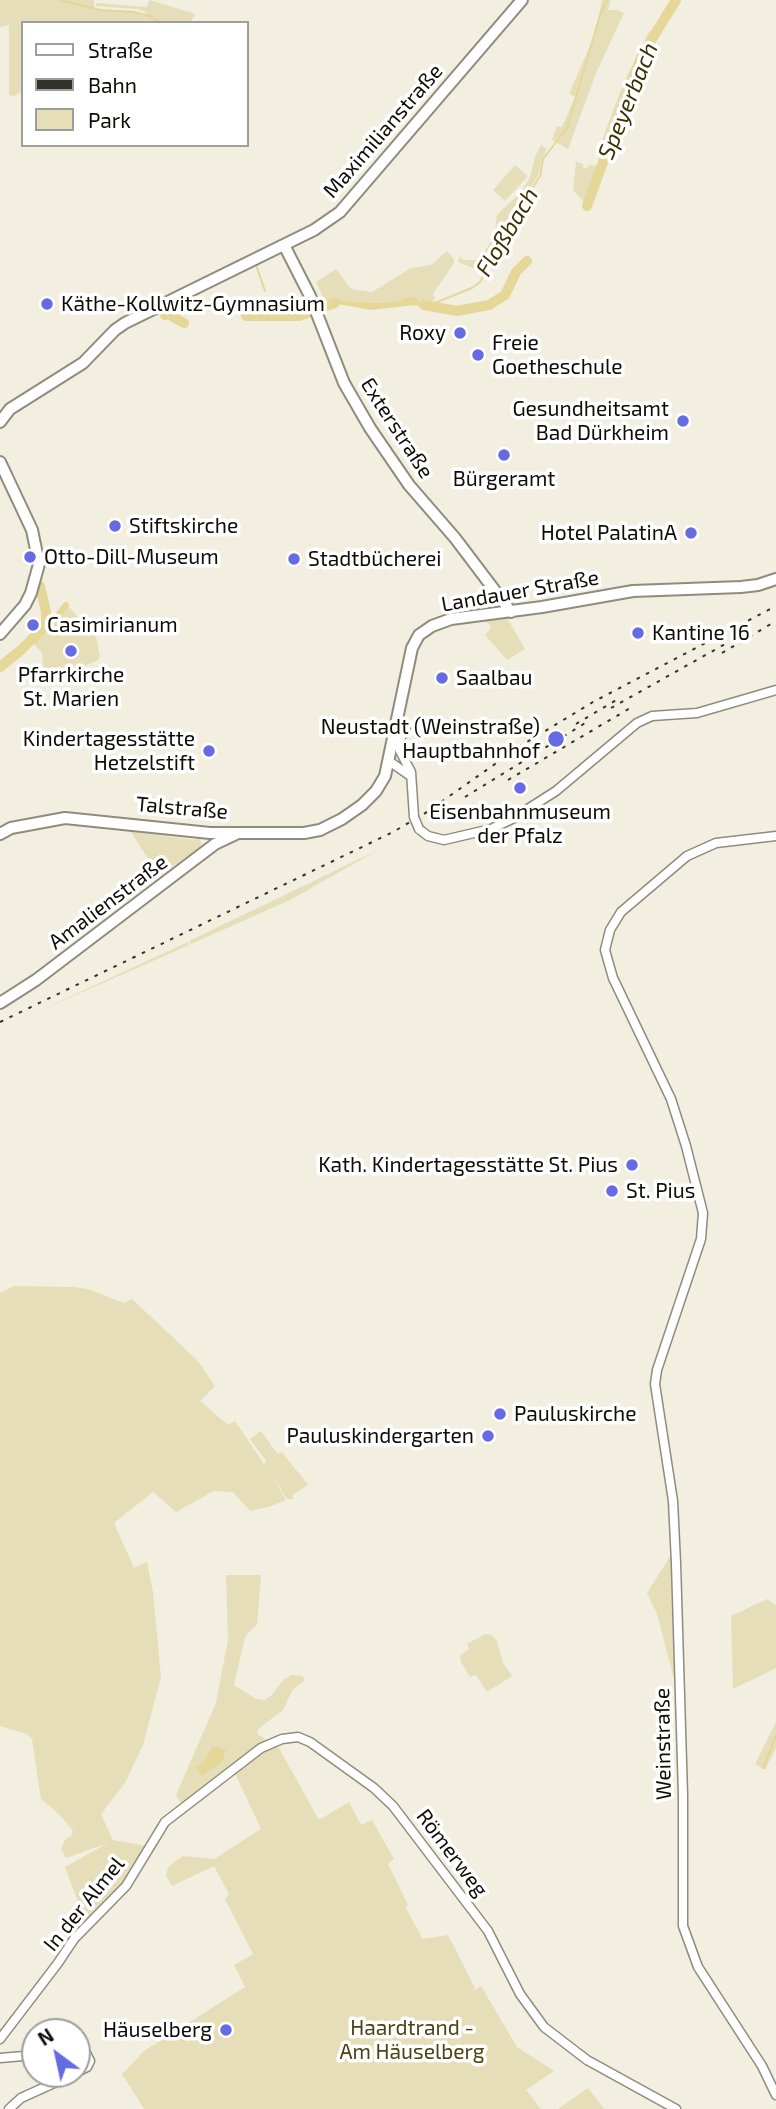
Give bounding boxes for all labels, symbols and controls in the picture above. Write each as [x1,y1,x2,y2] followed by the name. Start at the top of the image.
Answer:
[21,21,248,147] legend
[88,37,153,62] text: Straße
[592,39,664,163] water label: Speyerbach
[318,59,448,203] street label: Maximilianstraße
[88,72,137,97] text: Bahn
[88,107,131,132] text: Park
[470,183,544,281] water label: Floßbach
[61,291,325,317] place label: Käthe-Kollwitz-Gymnasium
[39,296,55,312] marker: Käthe-Kollwitz-Gymnasium
[399,320,446,346] place label: Roxy
[452,325,468,341] marker: Roxy
[492,330,622,380] place label: Freie Goetheschule
[470,347,486,363] marker: Freie Goetheschule
[355,373,439,483] street label: Exterstraße
[512,396,669,446] place label: Gesundheitsamt Bad Dürkheim
[675,413,691,429] marker: Gesundheitsamt Bad Dürkheim
[496,447,512,463] marker: Bürgeramt
[453,466,555,492] place label: Bürgeramt
[129,513,238,539] place label: Stiftskirche
[107,518,123,534] marker: Stiftskirche
[541,520,677,546] place label: Hotel PalatinA
[683,525,699,541] marker: Hotel PalatinA
[44,544,219,570] place label: Otto-Dill-Museum
[308,546,442,572] place label: Stadtbücherei
[22,549,38,565] marker: Otto-Dill-Museum
[286,551,302,567] marker: Stadtbücherei
[439,565,601,617] street label: Landauer Straße
[47,612,178,638] place label: Casimirianum
[25,617,41,633] marker: Casimirianum
[652,620,750,646] place label: Kantine 16
[630,625,646,641] marker: Kantine 16
[63,643,79,659] marker: Pfarrkirche St. Marien
[18,662,124,712] place label: Pfarrkirche St. Marien
[456,665,533,691] place label: Saalbau
[434,670,450,686] marker: Saalbau
[321,714,540,764] place label: Neustadt (Weinstraße) Hauptbahnhof
[23,726,195,776] place label: Kindertagesstätte Hetzelstift
[546,729,566,749] marker: Neustadt (Weinstraße) Hauptbahnhof
[201,743,217,759] marker: Kindertagesstätte Hetzelstift
[512,780,528,796] marker: Eisenbahnmuseum der Pfalz
[135,791,229,825] street label: Talstraße
[429,799,611,849] place label: Eisenbahnmuseum der Pfalz
[44,849,172,955] street label: Amalienstraße
[318,1152,618,1178] place label: Kath. Kindertagesstätte St. Pius
[624,1157,640,1173] marker: Kath. Kindertagesstätte St. Pius
[626,1178,695,1204] place label: St. Pius
[604,1183,620,1199] marker: St. Pius
[514,1401,636,1427] place label: Pauluskirche
[492,1406,508,1422] marker: Pauluskirche
[287,1423,474,1449] place label: Pauluskindergarten
[480,1428,496,1444] marker: Pauluskindergarten
[649,1688,677,1800] street label: Weinstraße
[411,1804,493,1902] street label: Römerweg
[38,1852,130,1956] street label: In der Almel
[339,2015,485,2065] park label: Haardtrand - Am Häuselberg
[103,2017,212,2043] place label: Häuselberg
[21,2018,91,2088] north arrow
[218,2022,234,2038] marker: Häuselberg
[33,2023,57,2050] text: N

